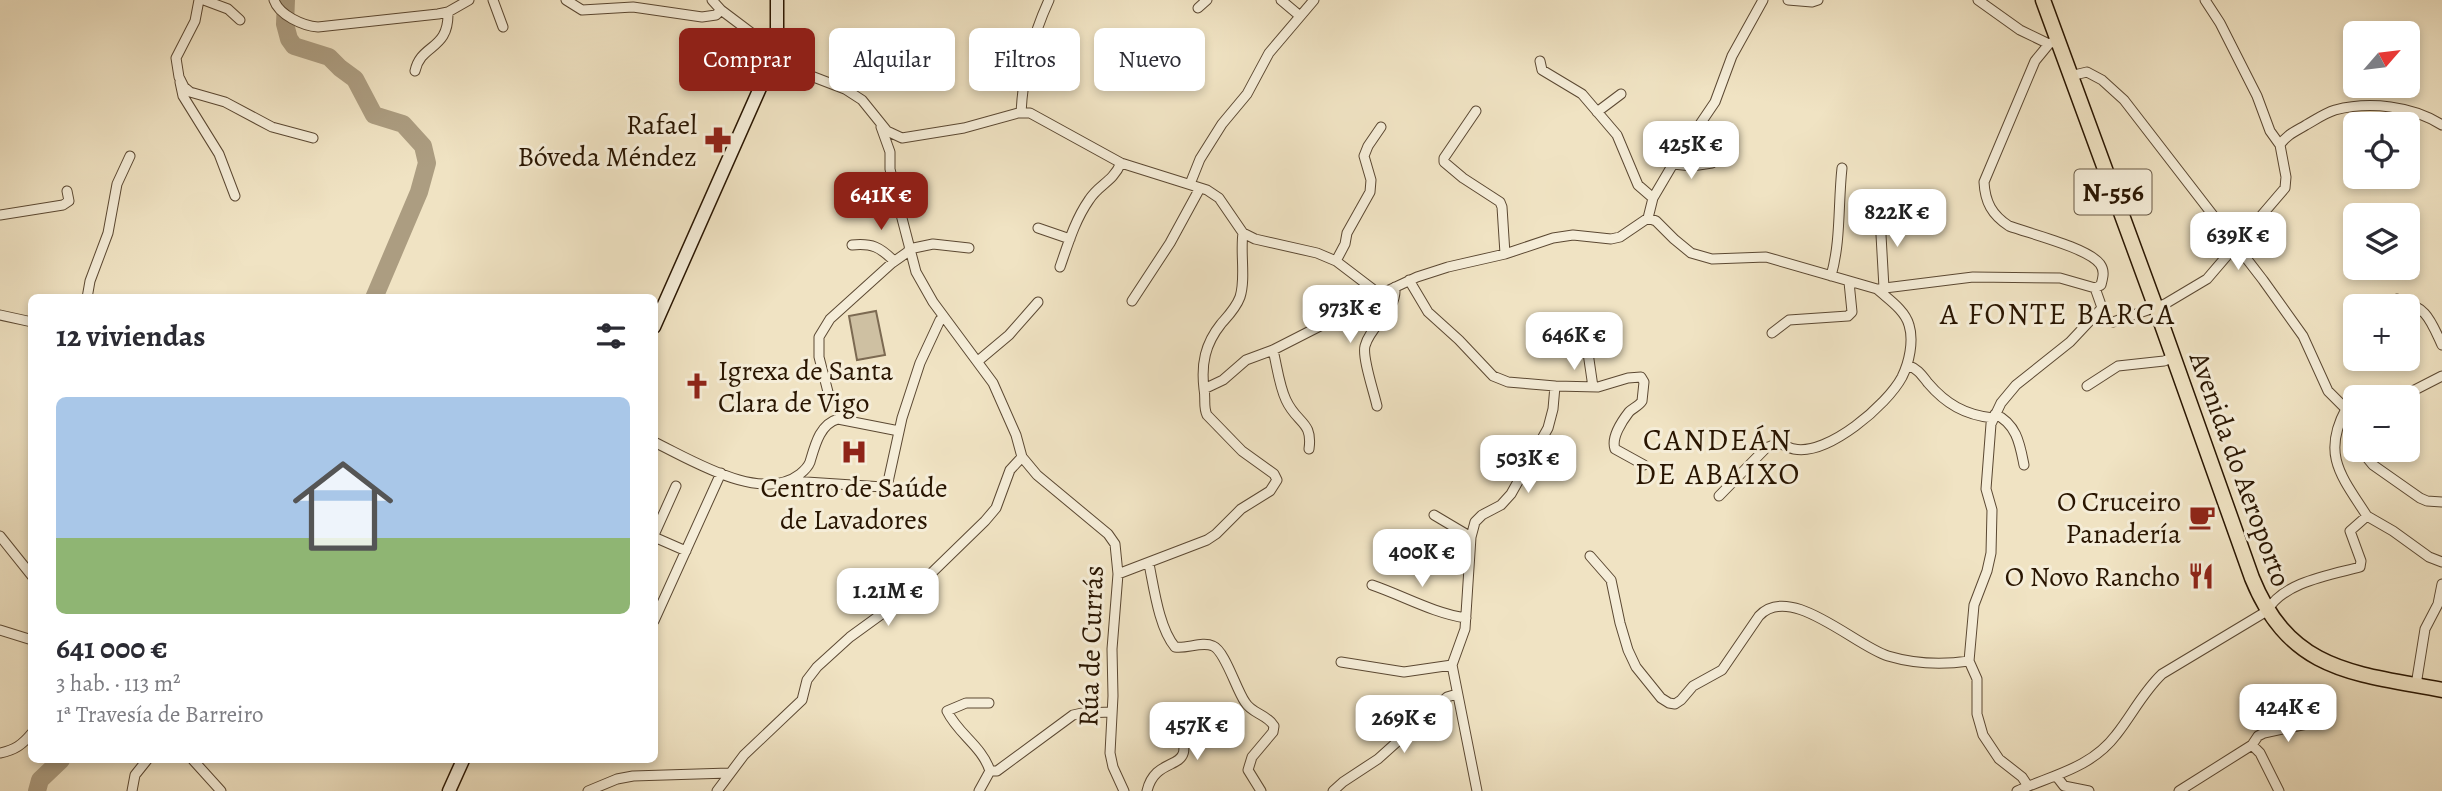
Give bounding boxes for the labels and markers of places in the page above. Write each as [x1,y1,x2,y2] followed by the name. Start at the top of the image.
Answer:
[517,106,697,176] place label: Rafael Bóveda Méndez
[1634,122,1748,181] pin: 425K €
[703,125,733,155] pharmacy icon: Rafael Bóveda Méndez
[824,173,938,232] pin: 641K €
[1840,190,1954,249] pin: 822K €
[2181,212,2295,272] pin: 639K €
[1293,286,1407,345] pin: 973K €
[1517,312,1631,372] pin: 646K €
[718,352,893,422] place label: Igrexa de Santa Clara de Vigo
[682,371,712,401] church icon: Igrexa de Santa Clara de Vigo
[1471,435,1585,495] pin: 503K €
[839,437,869,467] hospital icon: Centro de Saúde de Lavadores
[760,469,948,539] place label: Centro de Saúde de Lavadores
[2057,483,2181,553] place label: O Cruceiro Panadería
[2187,502,2217,532] cafe icon: O Cruceiro Panadería
[1365,530,1479,589] pin: 400K €
[2005,558,2180,596] place label: O Novo Rancho
[2186,561,2216,591] restaurant icon: O Novo Rancho
[823,568,953,628] pin: 1.21M €
[2231,684,2345,744] pin: 424K €
[1347,696,1461,755] pin: 269K €
[1140,702,1254,762] pin: 457K €

